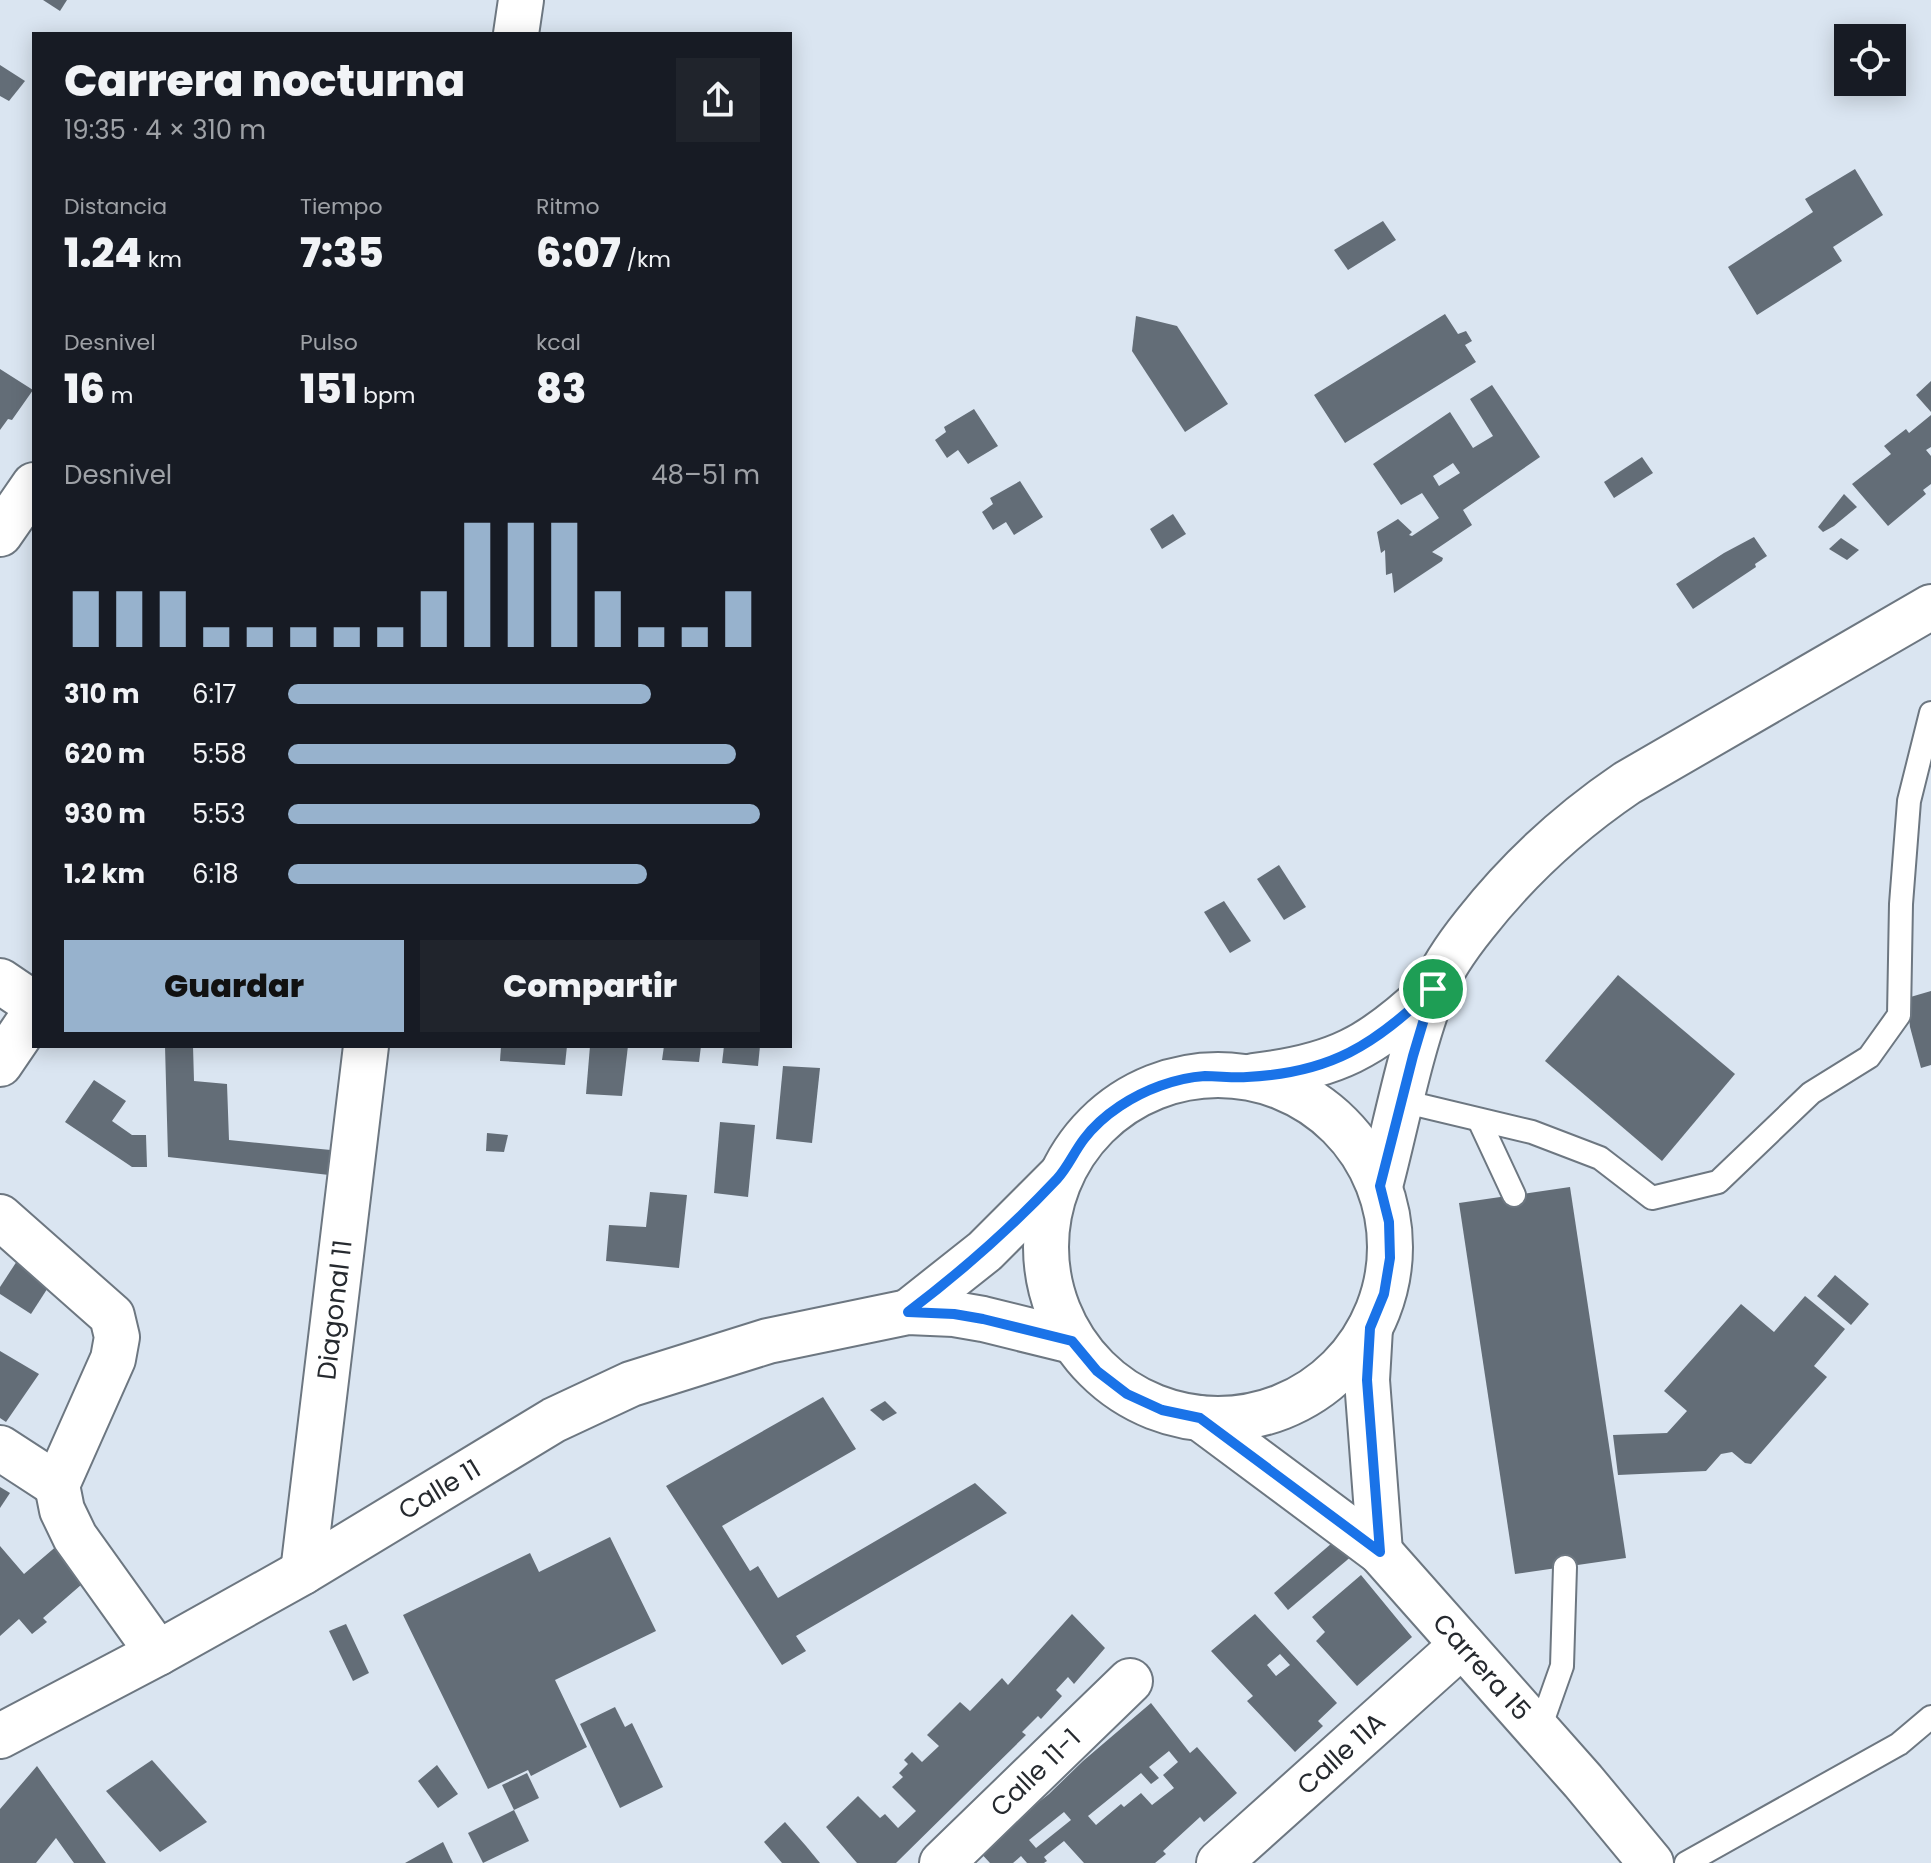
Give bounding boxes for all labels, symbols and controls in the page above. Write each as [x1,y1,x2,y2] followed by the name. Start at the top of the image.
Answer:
[1834,24,1906,96] map controls
[1834,24,1906,96] button: locate
[64,50,465,111] text: Carrera nocturna
[676,58,760,142] button: share
[64,112,266,148] text: 19:35 · 4 × 310 m
[64,191,167,222] text: Distancia
[300,191,383,222] text: Tiempo
[536,191,600,222] text: Ritmo
[64,225,142,281] text: 1.24
[300,225,384,281] text: 7:35
[536,225,621,281] text: 6:07
[142,244,182,275] text: km
[621,244,671,275] text: /km
[64,327,156,358] text: Desnivel
[300,327,358,358] text: Pulso
[536,327,581,358] text: kcal
[64,361,105,417] text: 16
[300,361,357,417] text: 151
[536,361,587,417] text: 83
[105,380,133,411] text: m
[357,380,415,411] text: bpm
[64,457,172,493] text: Desnivel
[651,457,760,493] text: 48–51 m
[64,676,140,712] text: 310 m
[192,676,237,712] text: 6:17
[64,736,145,772] text: 620 m
[192,736,247,772] text: 5:58
[64,796,146,832] text: 930 m
[192,796,246,832] text: 5:53
[64,856,145,892] text: 1.2 km
[192,856,239,892] text: 6:18
[64,940,404,1032] button: Guardar
[420,940,760,1032] button: Compartir
[1399,955,1467,1023] pin
[1411,967,1455,1011] icon: arrive
[308,1238,361,1382] street label: Diagonal 11
[391,1451,487,1528] street label: Calle 11
[1425,1606,1539,1728] street label: Carrera 15
[1289,1704,1393,1803] street label: Calle 11A
[982,1720,1088,1825] street label: Calle 11-1

